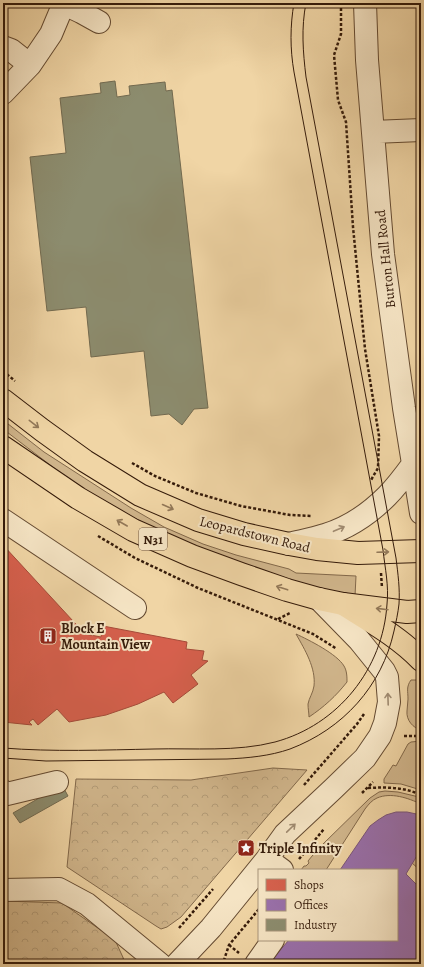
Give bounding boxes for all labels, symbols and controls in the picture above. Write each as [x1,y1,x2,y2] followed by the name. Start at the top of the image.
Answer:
[371,208,400,309] street label: Burton Hall Road
[28,419,39,428] one-way arrow
[162,504,174,511] one-way arrow
[198,512,313,558] street label: Leopardstown Road
[117,519,129,527] one-way arrow
[333,525,345,533] one-way arrow
[139,528,167,550] road number: N31
[376,548,389,556] one-way arrow
[275,584,288,591] one-way arrow
[376,605,389,613] one-way arrow
[61,619,151,654] place label: Block E Mountain View
[38,626,58,646] building icon: Block E Mountain View
[384,693,392,706] one-way arrow
[286,824,296,833] one-way arrow
[236,838,256,858] place icon: Triple Infinity
[259,839,342,858] place label: Triple Infinity
[258,869,398,941] legend
[294,877,324,893] text: Shops
[294,897,328,913] text: Offices
[294,917,337,933] text: Industry

